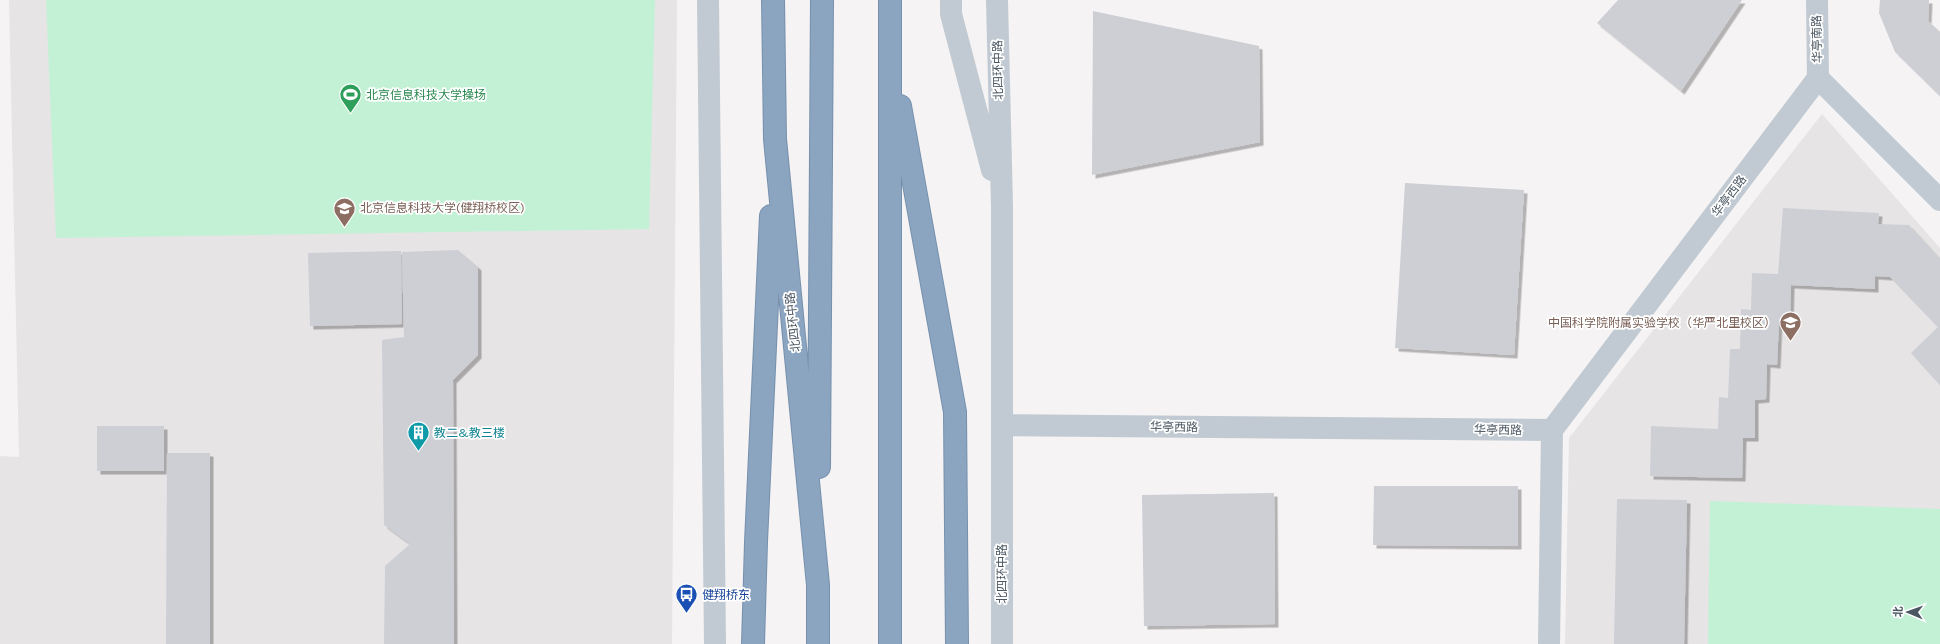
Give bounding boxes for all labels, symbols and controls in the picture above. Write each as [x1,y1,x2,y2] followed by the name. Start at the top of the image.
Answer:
[1810,15,1824,63] street label: 华亭南路
[990,40,1006,100] street label: 北四环中路
[338,82,364,115] sports icon: 北京信息科技大学操场
[366,88,486,102] place label: 北京信息科技大学操场
[1709,173,1749,219] street label: 华亭西路
[332,195,358,228] school or university icon: 北京信息科技大学(健翔桥校区)
[360,201,525,215] place label: 北京信息科技大学(健翔桥校区)
[783,291,803,353] street label: 北四环中路
[1778,310,1804,343] school or university icon: 中国科学院附属实验学校（华严北里校区）
[1548,316,1776,330] place label: 中国科学院附属实验学校（华严北里校区）
[405,420,431,453] building icon: 教二&教三楼
[1150,420,1198,434] street label: 华亭西路
[1474,423,1522,437] street label: 华亭西路
[434,426,505,440] place label: 教二&教三楼
[995,544,1009,604] street label: 北四环中路
[673,582,699,615] bus stop icon: 健翔桥东
[702,588,750,602] place label: 健翔桥东
[1888,592,1928,632] north arrow
[1892,606,1905,617] text: 北

